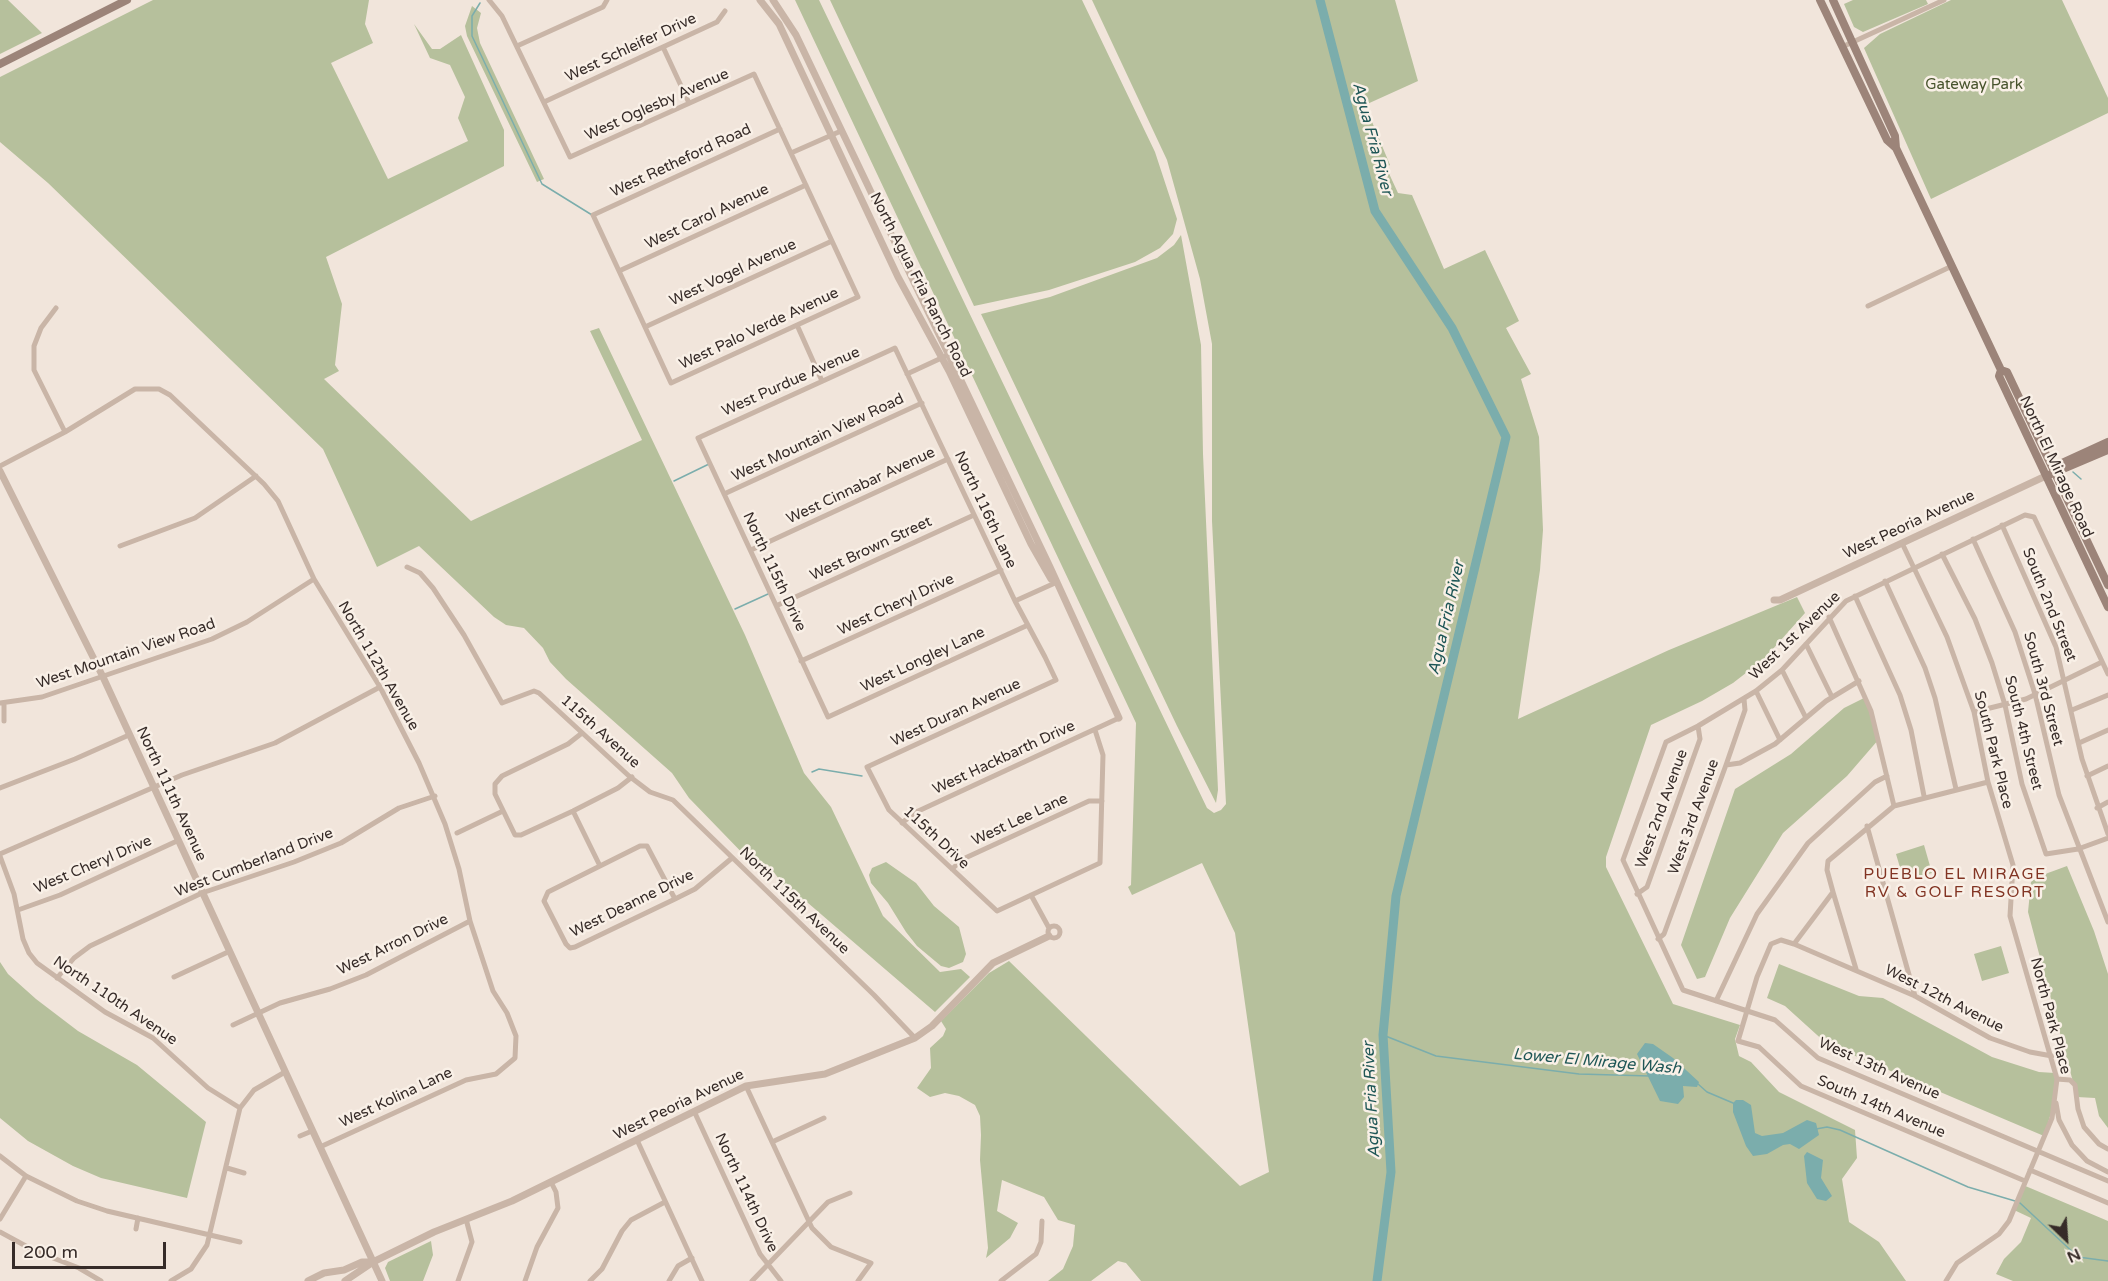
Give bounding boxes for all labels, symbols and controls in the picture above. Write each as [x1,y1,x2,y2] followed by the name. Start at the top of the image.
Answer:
[563,10,699,86] street label: West Schleifer Drive
[582,65,732,145] street label: West Oglesby Avenue
[1925,76,2023,94] park label: Gateway Park
[1348,80,1396,198] water label: Agua Fria River
[608,120,754,202] street label: West Retheford Road
[642,180,772,254] street label: West Carol Avenue
[865,190,975,380] street label: North Agua Fria Ranch Road
[667,236,799,310] street label: West Vogel Avenue
[676,284,842,374] street label: West Palo Verde Avenue
[719,343,863,421] street label: West Purdue Avenue
[729,390,907,486] street label: West Mountain View Road
[2015,393,2097,541] street label: North El Mirage Road
[784,444,938,528] street label: West Cinnabar Avenue
[950,449,1020,571] street label: North 116th Lane
[1841,487,1977,563] street label: West Peoria Avenue
[738,510,810,634] street label: North 115th Drive
[807,513,935,585] street label: West Brown Street
[2018,546,2080,664] street label: South 2nd Street
[1425,559,1469,677] water label: Agua Fria River
[835,570,957,640] street label: West Cheryl Drive
[1746,588,1844,684] street label: West 1st Avenue
[334,598,422,734] street label: North 112th Avenue
[34,615,218,693] street label: West Mountain View Road
[858,623,988,697] street label: West Longley Lane
[2019,630,2067,748] street label: South 3rd Street
[2000,674,2046,792] street label: South 4th Street
[888,675,1024,751] street label: West Duran Avenue
[1970,689,2016,811] street label: South Park Place
[557,692,643,772] street label: 115th Avenue
[930,717,1078,799] street label: West Hackbarth Drive
[132,724,210,864] street label: North 111th Avenue
[1632,747,1692,871] street label: West 2nd Avenue
[1665,757,1723,877] street label: West 3rd Avenue
[969,790,1071,850] street label: West Lee Lane
[899,803,973,873] street label: 115th Drive
[172,824,336,902] street label: West Cumberland Drive
[31,832,155,898] street label: West Cheryl Drive
[735,844,853,958] street label: North 115th Avenue
[1863,865,2047,903] district label: PUEBLO EL MIRAGE RV & GOLF RESORT
[567,866,697,942] street label: West Deanne Drive
[335,910,451,980] street label: West Arron Drive
[49,953,181,1049] street label: North 110th Avenue
[2026,956,2074,1076] street label: North Park Place
[1882,961,2006,1037] street label: West 12th Avenue
[1815,1034,1943,1104] street label: West 13th Avenue
[1359,1041,1385,1159] water label: Agua Fria River
[1512,1045,1682,1079] water label: Lower El Mirage Wash
[337,1064,455,1132] street label: West Kolina Lane
[611,1066,747,1144] street label: West Peoria Avenue
[1814,1072,1948,1142] street label: South 14th Avenue
[710,1131,782,1255] street label: North 114th Drive
[2036,1209,2096,1269] north arrow
[15,1230,170,1268] scale bar
[23,1241,78,1263] text: 200 m
[2064,1244,2084,1267] text: N

